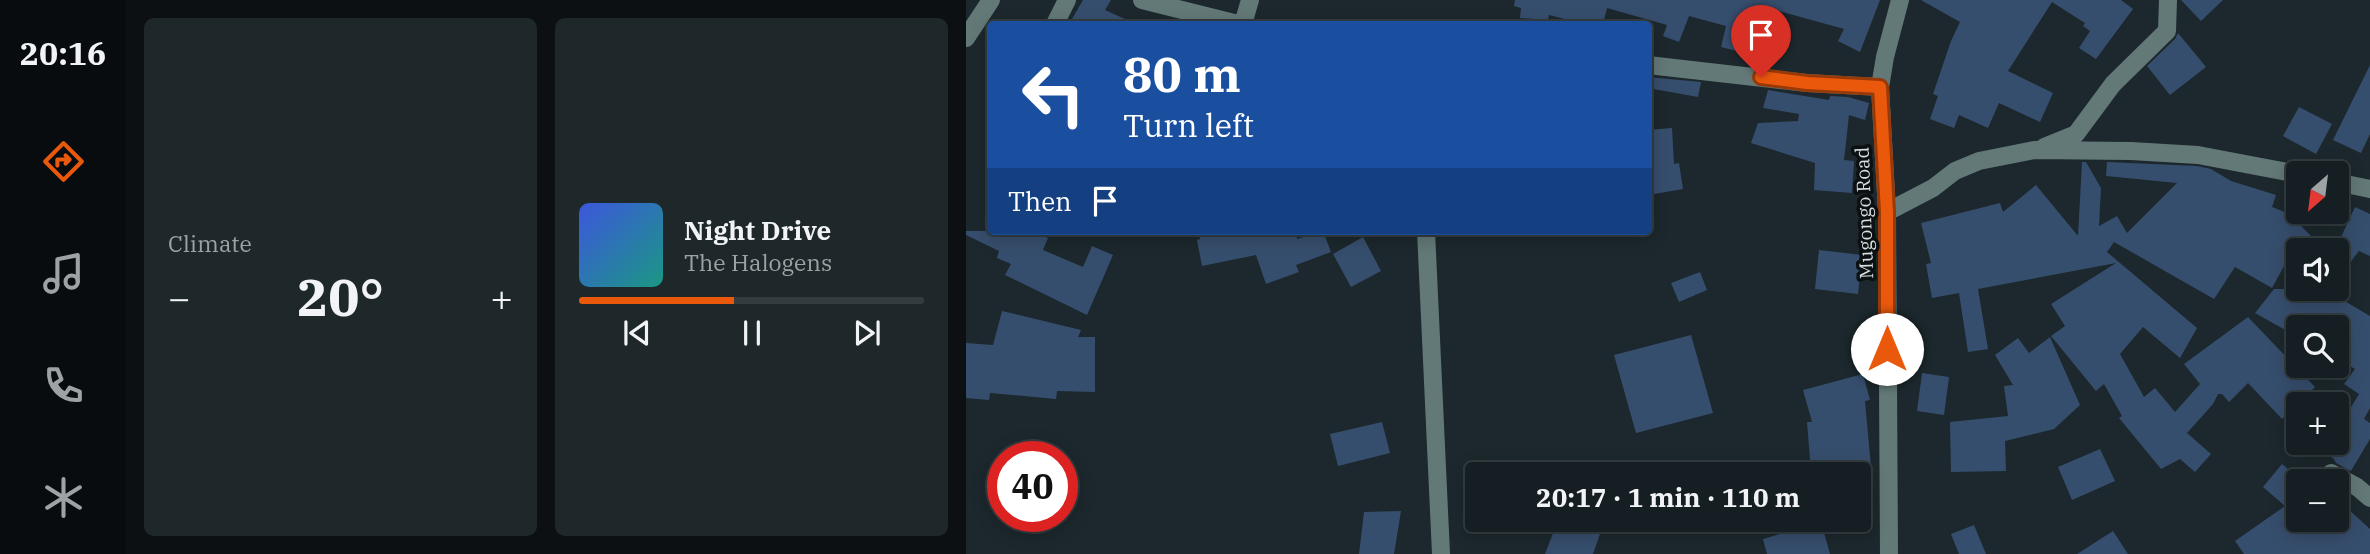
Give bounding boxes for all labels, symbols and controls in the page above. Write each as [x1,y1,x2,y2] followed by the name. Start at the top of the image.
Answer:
[1731,5,1791,77] pin
[1742,16,1780,54] icon: arrive
[20,32,106,74] text: 20:16
[1123,42,1241,105] text: 80 m
[1008,49,1099,140] icon: left
[1123,104,1254,146] text: Turn left
[39,137,88,186] icon: directions
[1850,147,1878,279] street label: Mugongo Road
[2286,161,2348,224] north arrow
[2286,161,2349,532] map controls
[1086,182,1124,220] icon: arrive
[1008,184,1072,218] text: Then
[684,213,831,247] text: Night Drive
[168,228,252,258] text: Climate
[2286,238,2349,301] button: sound
[684,247,832,277] text: The Halogens
[39,249,88,298] icon: music
[297,263,384,330] text: 20°
[168,273,191,322] text: −
[490,273,513,322] text: +
[1850,312,1924,386] position arrow
[618,314,656,352] icon: previous
[733,314,771,352] icon: pause
[848,314,886,352] icon: next
[2286,315,2349,378] button: search
[39,361,88,410] icon: phone
[2286,392,2349,455] button: +
[987,441,1078,532] speed limit sign: 40
[2286,469,2349,532] button: −
[39,473,88,522] icon: climate
[1536,480,1800,514] text: 20:17 · 1 min · 110 m

